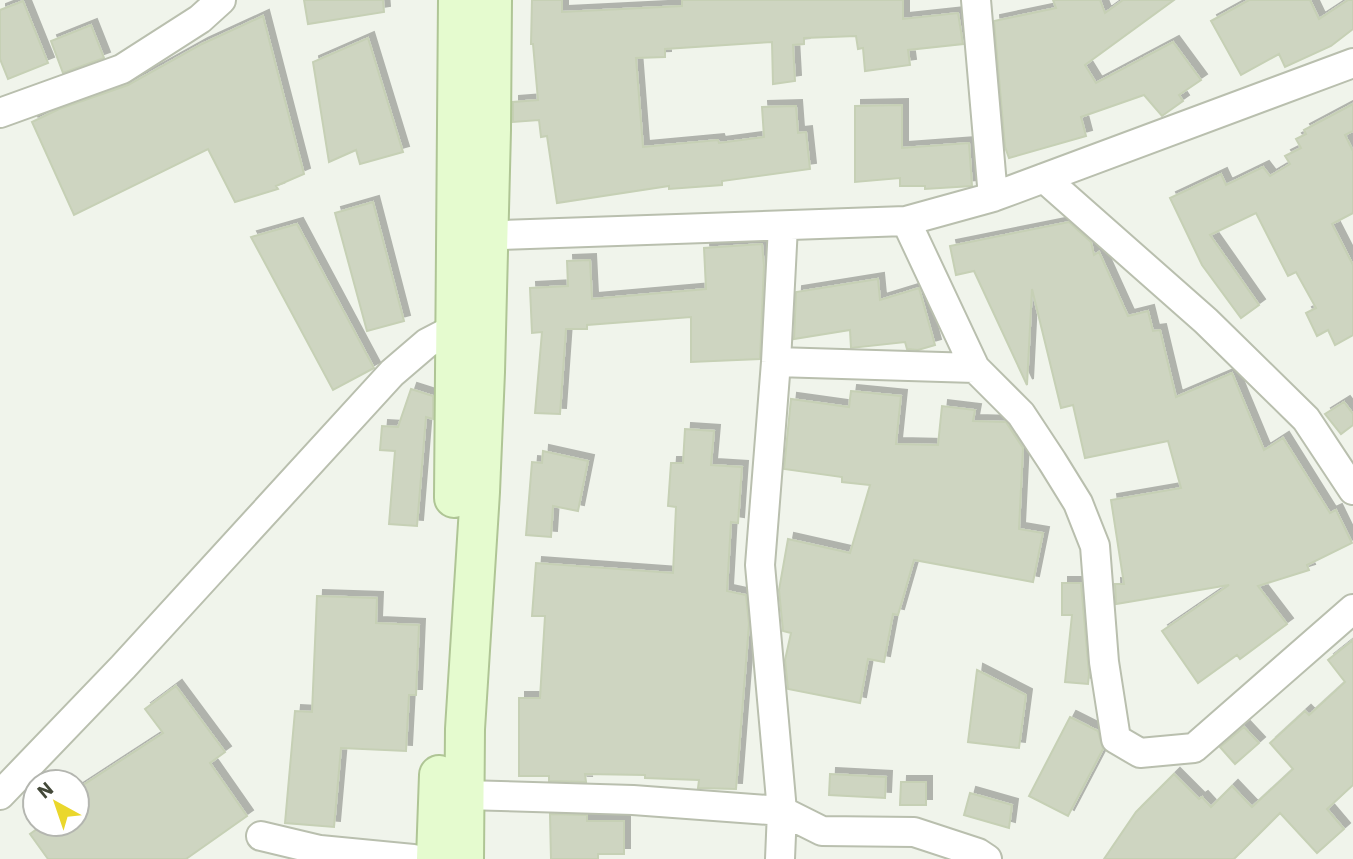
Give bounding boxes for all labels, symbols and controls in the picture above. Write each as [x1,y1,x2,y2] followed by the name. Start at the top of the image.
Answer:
[21,768,91,838] north arrow
[32,776,58,804] text: N

